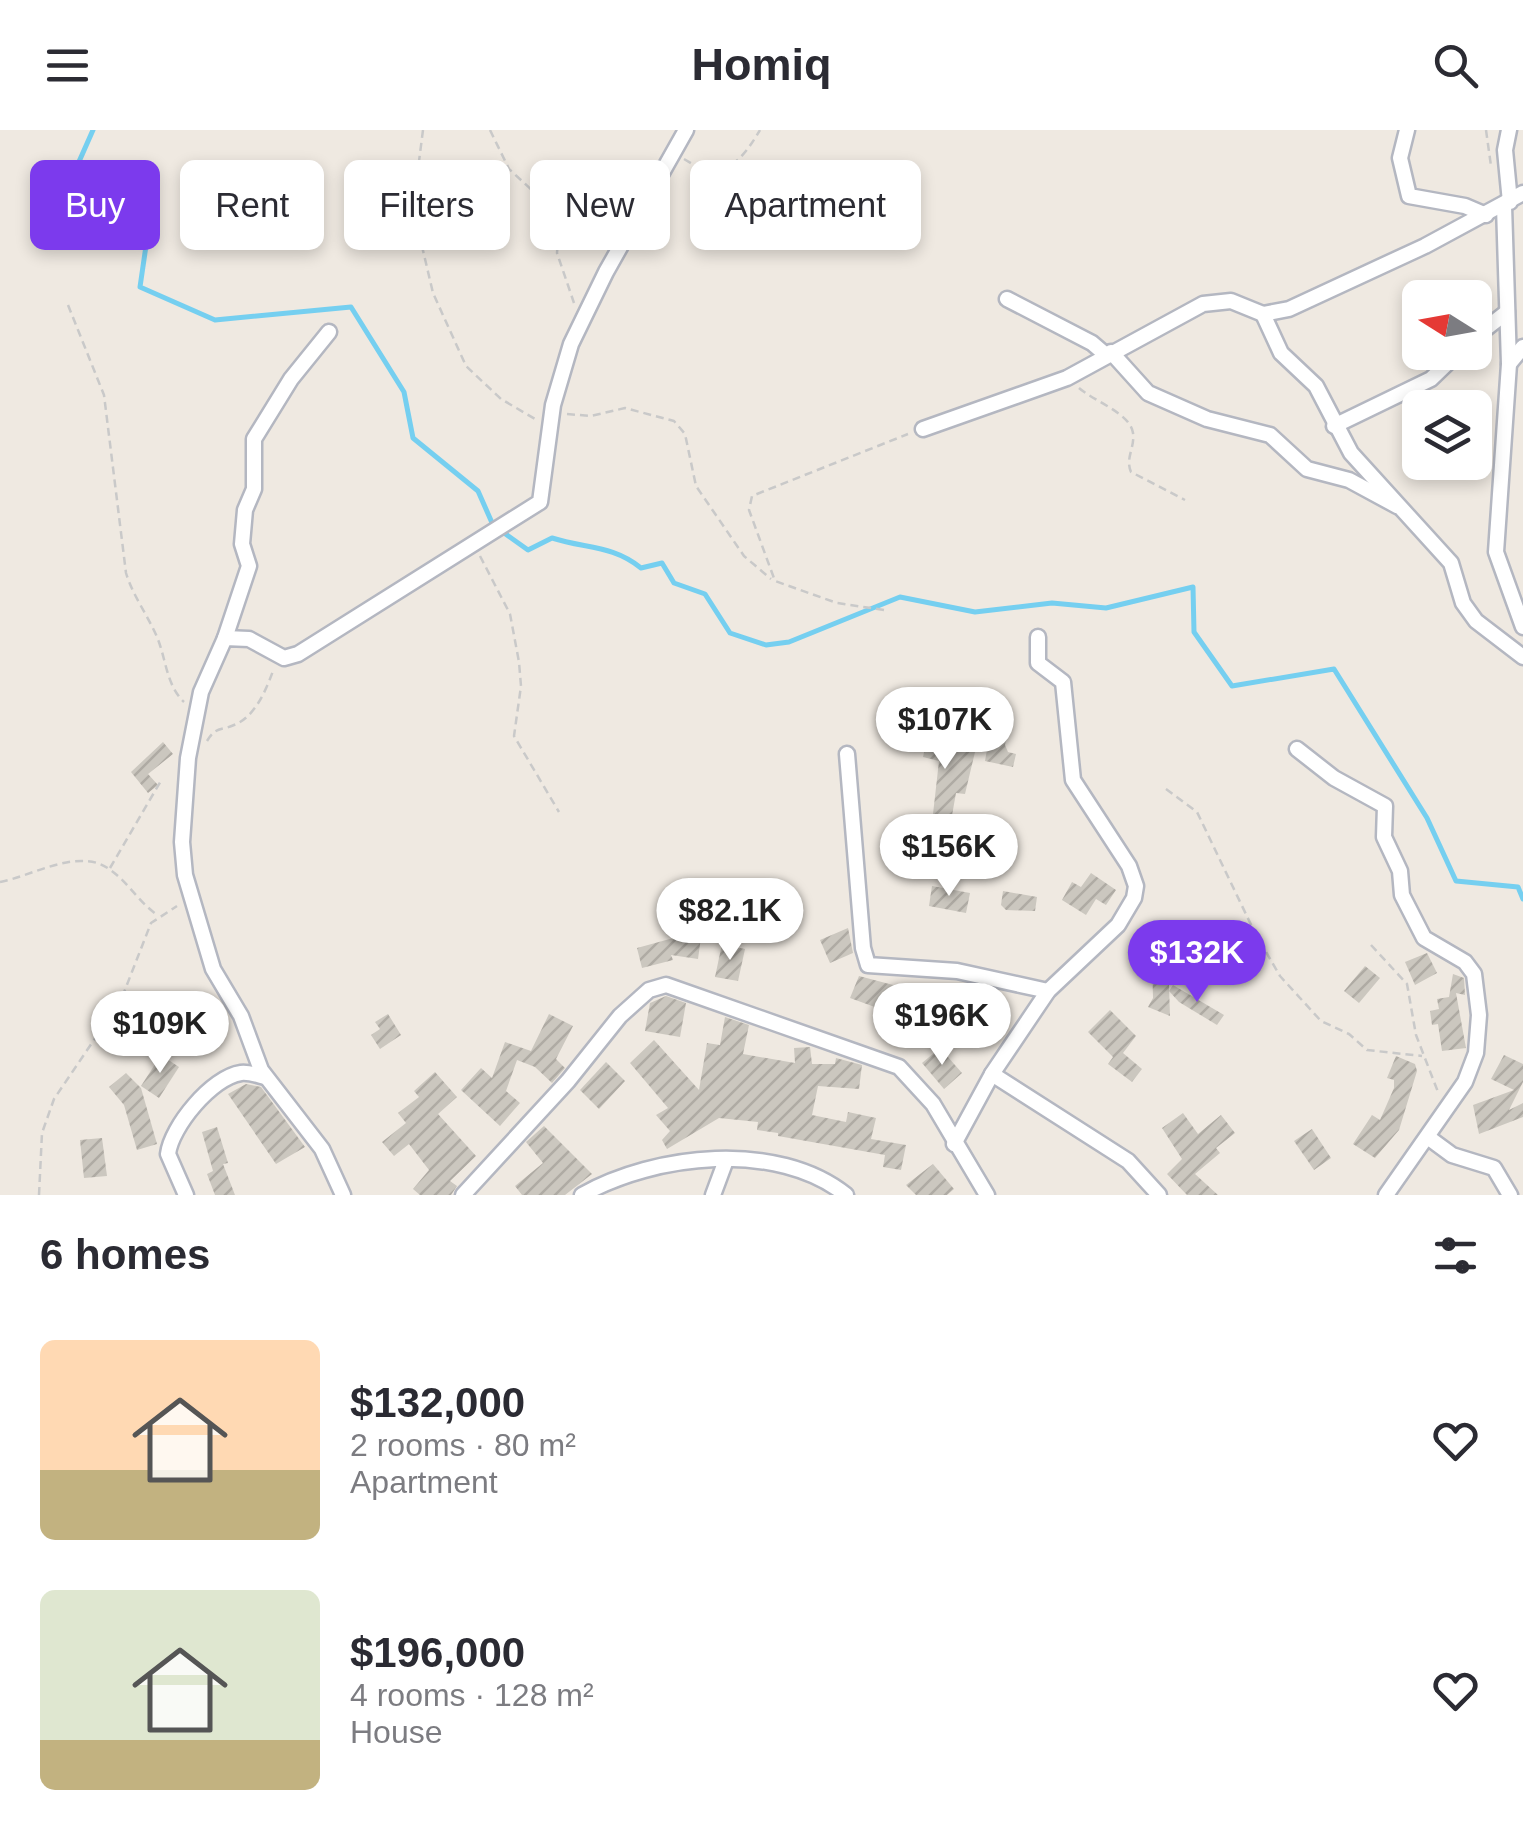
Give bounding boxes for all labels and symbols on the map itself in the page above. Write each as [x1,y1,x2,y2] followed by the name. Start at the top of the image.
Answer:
[1402,280,1492,370] north arrow
[875,687,1015,772] pin: $107K
[879,814,1019,899] pin: $156K
[649,878,811,963] pin: $82.1K
[1127,920,1267,1005] pin: $132K
[872,983,1012,1068] pin: $196K
[90,991,230,1076] pin: $109K

